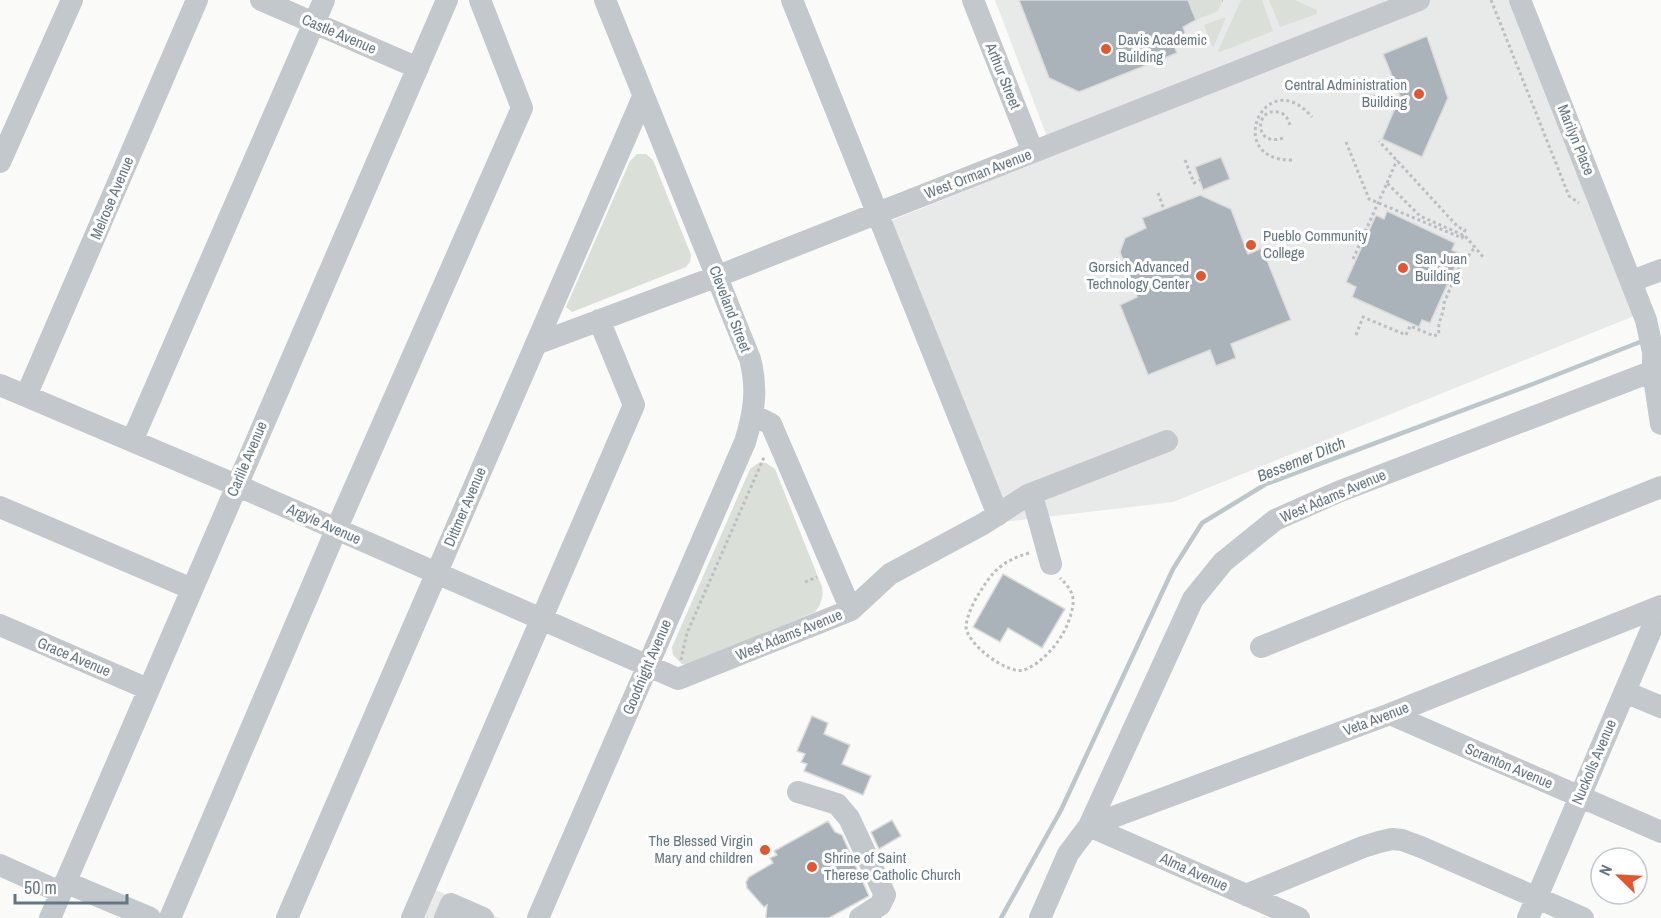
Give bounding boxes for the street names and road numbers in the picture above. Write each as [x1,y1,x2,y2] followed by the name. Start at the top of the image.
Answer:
[299,8,380,59] street label: Castle Avenue
[980,39,1026,113] street label: Arthur Street
[1553,101,1600,178] street label: Marilyn Place
[921,143,1035,204] street label: West Orman Avenue
[85,153,138,242] street label: Melrose Avenue
[704,263,757,356] street label: Cleveland Street
[221,418,272,500] street label: Carlile Avenue
[438,464,491,550] street label: Dittmer Avenue
[1277,464,1389,527] street label: West Adams Avenue
[283,497,365,549] street label: Argyle Avenue
[732,604,845,665] street label: West Adams Avenue
[617,616,676,718] street label: Goodnight Avenue
[34,632,114,681] street label: Grace Avenue
[1340,696,1412,741] street label: Veta Avenue
[1566,716,1621,808] street label: Nuckolls Avenue
[1462,738,1556,794] street label: Scranton Avenue
[1156,847,1232,896] street label: Alma Avenue

